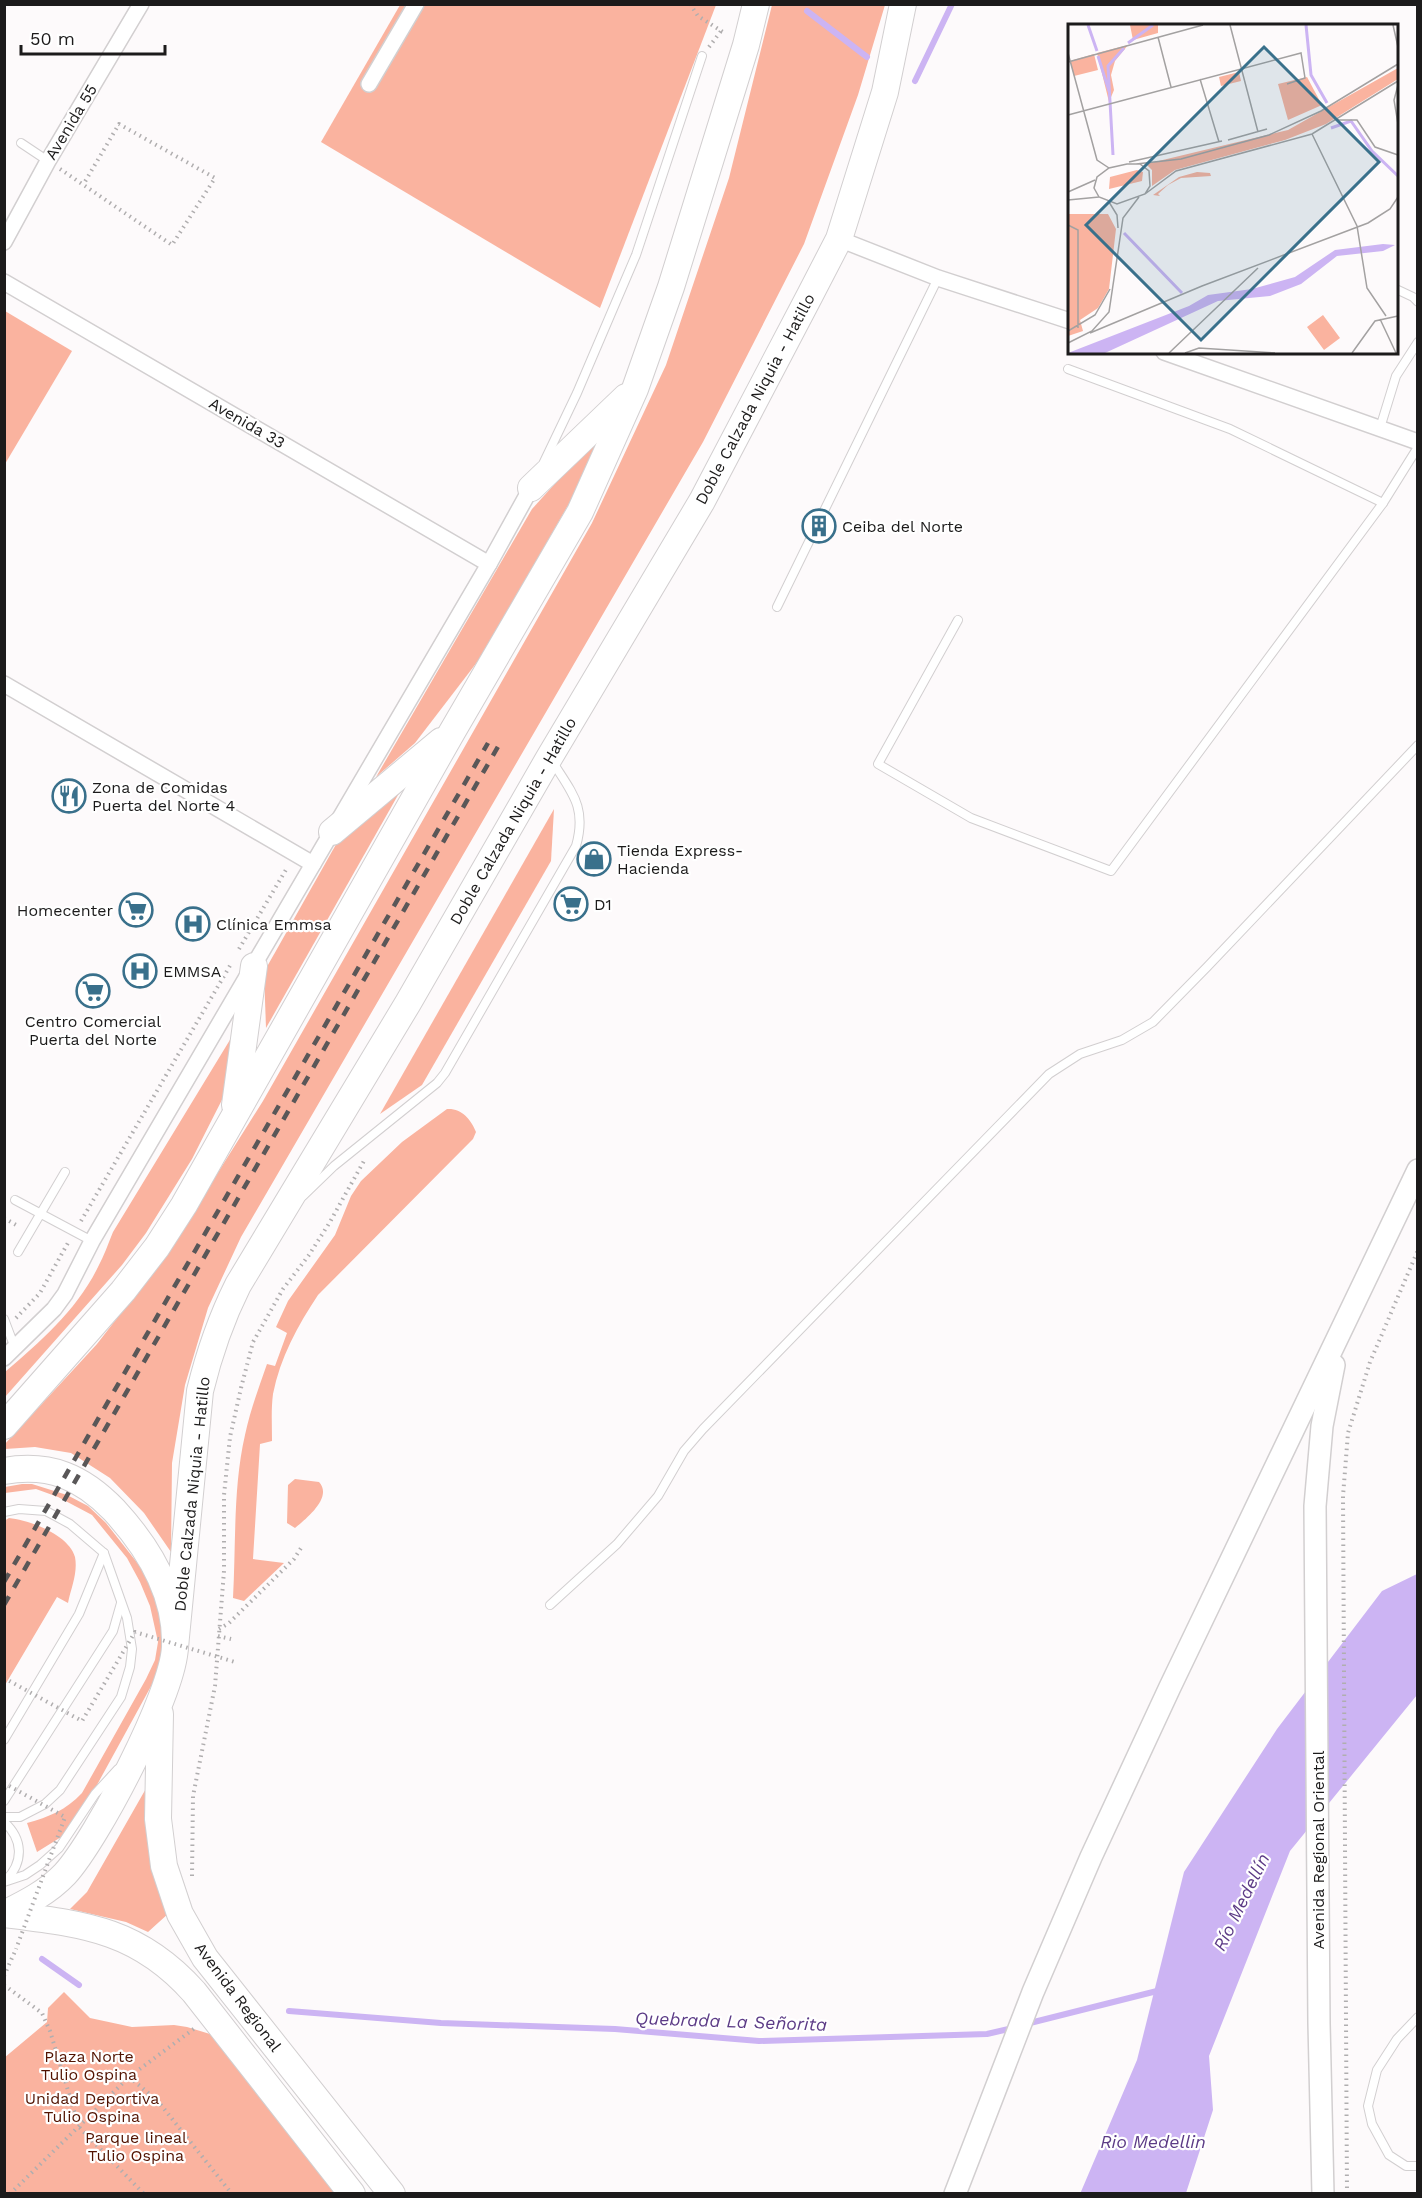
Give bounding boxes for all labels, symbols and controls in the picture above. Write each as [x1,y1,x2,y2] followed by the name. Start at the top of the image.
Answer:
[21,18,165,56] scale bar
[1068,24,1398,354] inset map
[30,28,75,49] text: 50 m
[41,81,101,163] street label: Avenida 55
[691,290,819,508] street label: Doble Calzada Niquia - Hatillo
[206,394,288,452] street label: Avenida 33
[801,508,837,544] building icon: Ceiba del Norte
[842,517,963,536] place label: Ceiba del Norte
[446,714,580,928] street label: Doble Calzada Niquia - Hatillo
[51,778,87,814] restaurant icon: Zona de Comidas Puerta del Norte 4
[92,778,235,815] place label: Zona de Comidas Puerta del Norte 4
[576,841,612,877] shop icon: Tienda Express- Hacienda
[617,841,743,878] place label: Tienda Express- Hacienda
[553,886,589,922] supermarket icon: D1
[118,892,154,928] supermarket icon: Homecenter
[594,895,612,914] place label: D1
[17,901,113,920] place label: Homecenter
[175,906,211,942] hospital icon: Clínica Emmsa
[216,915,332,934] place label: Clínica Emmsa
[122,953,158,989] hospital icon: EMMSA
[163,962,222,981] place label: EMMSA
[75,973,111,1009] supermarket icon: Centro Comercial Puerta del Norte
[25,1012,161,1049] place label: Centro Comercial Puerta del Norte
[170,1376,214,1612] street label: Doble Calzada Niquia - Hatillo
[1309,1750,1328,1950] street label: Avenida Regional Oriental
[1208,1850,1274,1954] water label: Río Medellín
[191,1939,285,2055] street label: Avenida Regional
[635,2007,827,2035] water label: Quebrada La Señorita
[41,2047,137,2084] park label: Plaza Norte Tulio Ospina
[25,2089,159,2126] park label: Unidad Deportiva Tulio Ospina
[85,2128,187,2165] park label: Parque lineal Tulio Ospina
[1100,2131,1206,2152] water label: Rio Medellin

